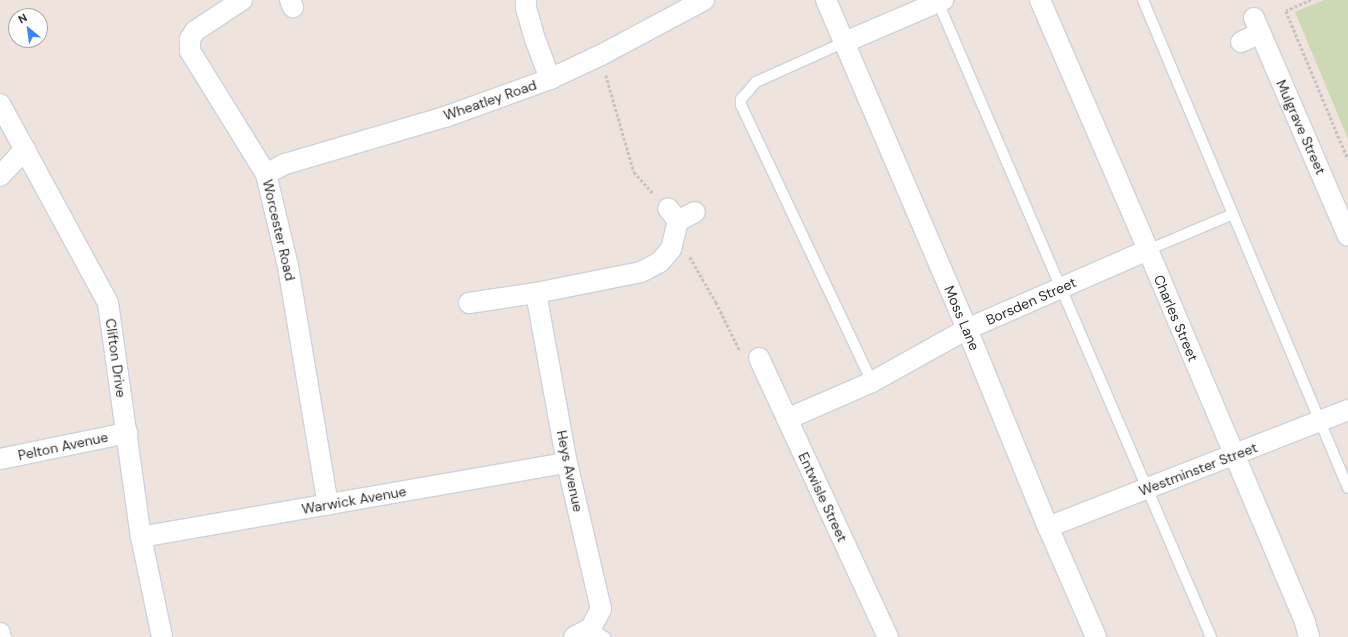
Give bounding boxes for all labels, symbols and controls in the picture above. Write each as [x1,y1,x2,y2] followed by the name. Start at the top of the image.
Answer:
[8,8,48,48] north arrow
[16,10,30,26] text: N
[441,76,539,124] street label: Wheatley Road
[1273,77,1329,177] street label: Mulgrave Street
[259,178,299,282] street label: Worcester Road
[1150,272,1202,364] street label: Charles Street
[983,274,1079,328] street label: Borsden Street
[941,283,983,353] street label: Moss Lane
[102,317,130,399] street label: Clifton Drive
[16,428,110,464] street label: Pelton Avenue
[553,429,587,513] street label: Heys Avenue
[1136,439,1260,499] street label: Westminster Street
[795,450,851,544] street label: Entwisle Street
[300,483,408,517] street label: Warwick Avenue

